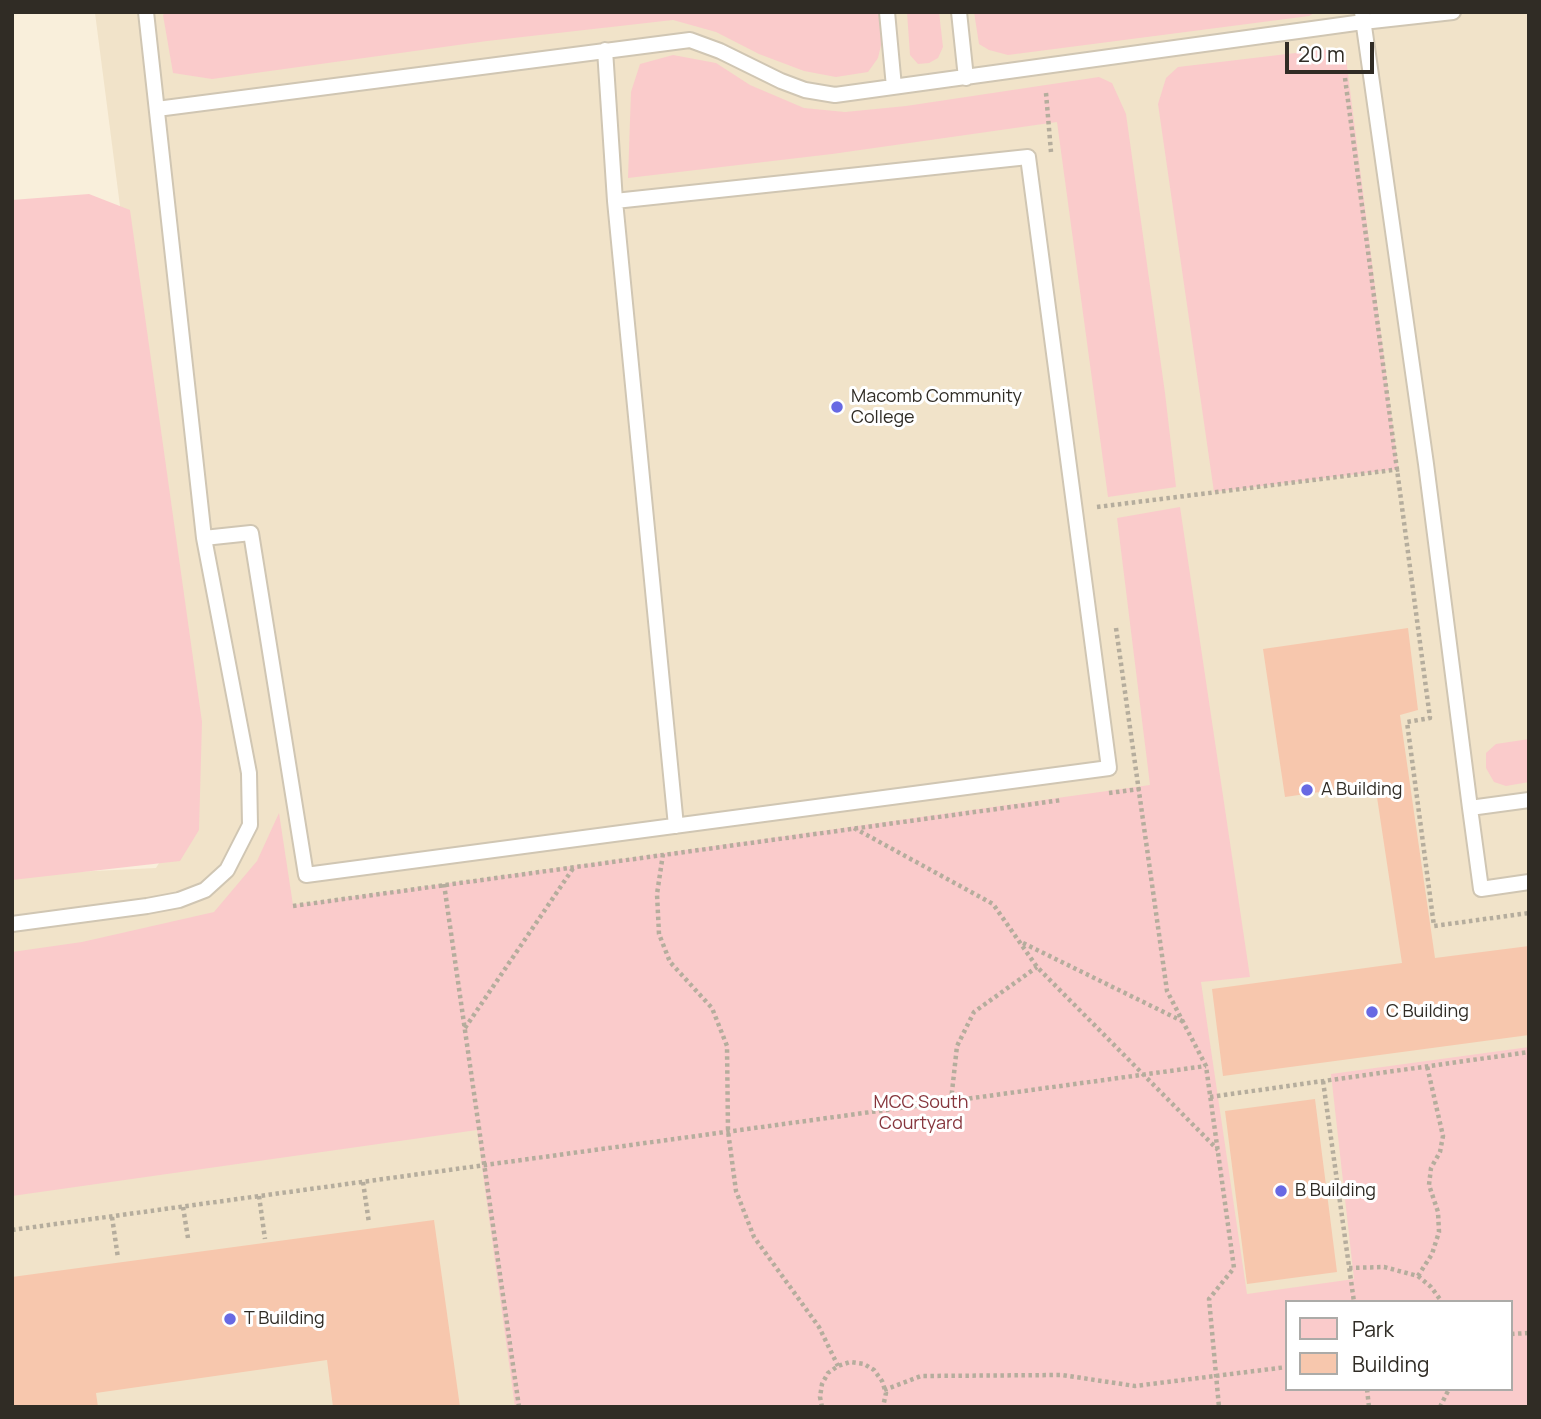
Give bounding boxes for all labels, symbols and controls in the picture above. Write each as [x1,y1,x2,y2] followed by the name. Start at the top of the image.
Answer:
[1289,28,1378,72] scale bar
[1298,40,1345,68] text: 20 m
[851,386,1022,428] place label: Macomb Community College
[829,399,845,415] marker: Macomb Community College
[1321,779,1402,801] place label: A Building
[1299,782,1315,798] marker: A Building
[1386,1001,1469,1023] place label: C Building
[1364,1004,1380,1020] marker: C Building
[874,1092,968,1134] park label: MCC South Courtyard
[1295,1180,1376,1202] place label: B Building
[1273,1183,1289,1199] marker: B Building
[1286,1300,1513,1391] legend
[244,1308,325,1330] place label: T Building
[222,1311,238,1327] marker: T Building
[1352,1315,1394,1343] text: Park
[1352,1350,1429,1378] text: Building

